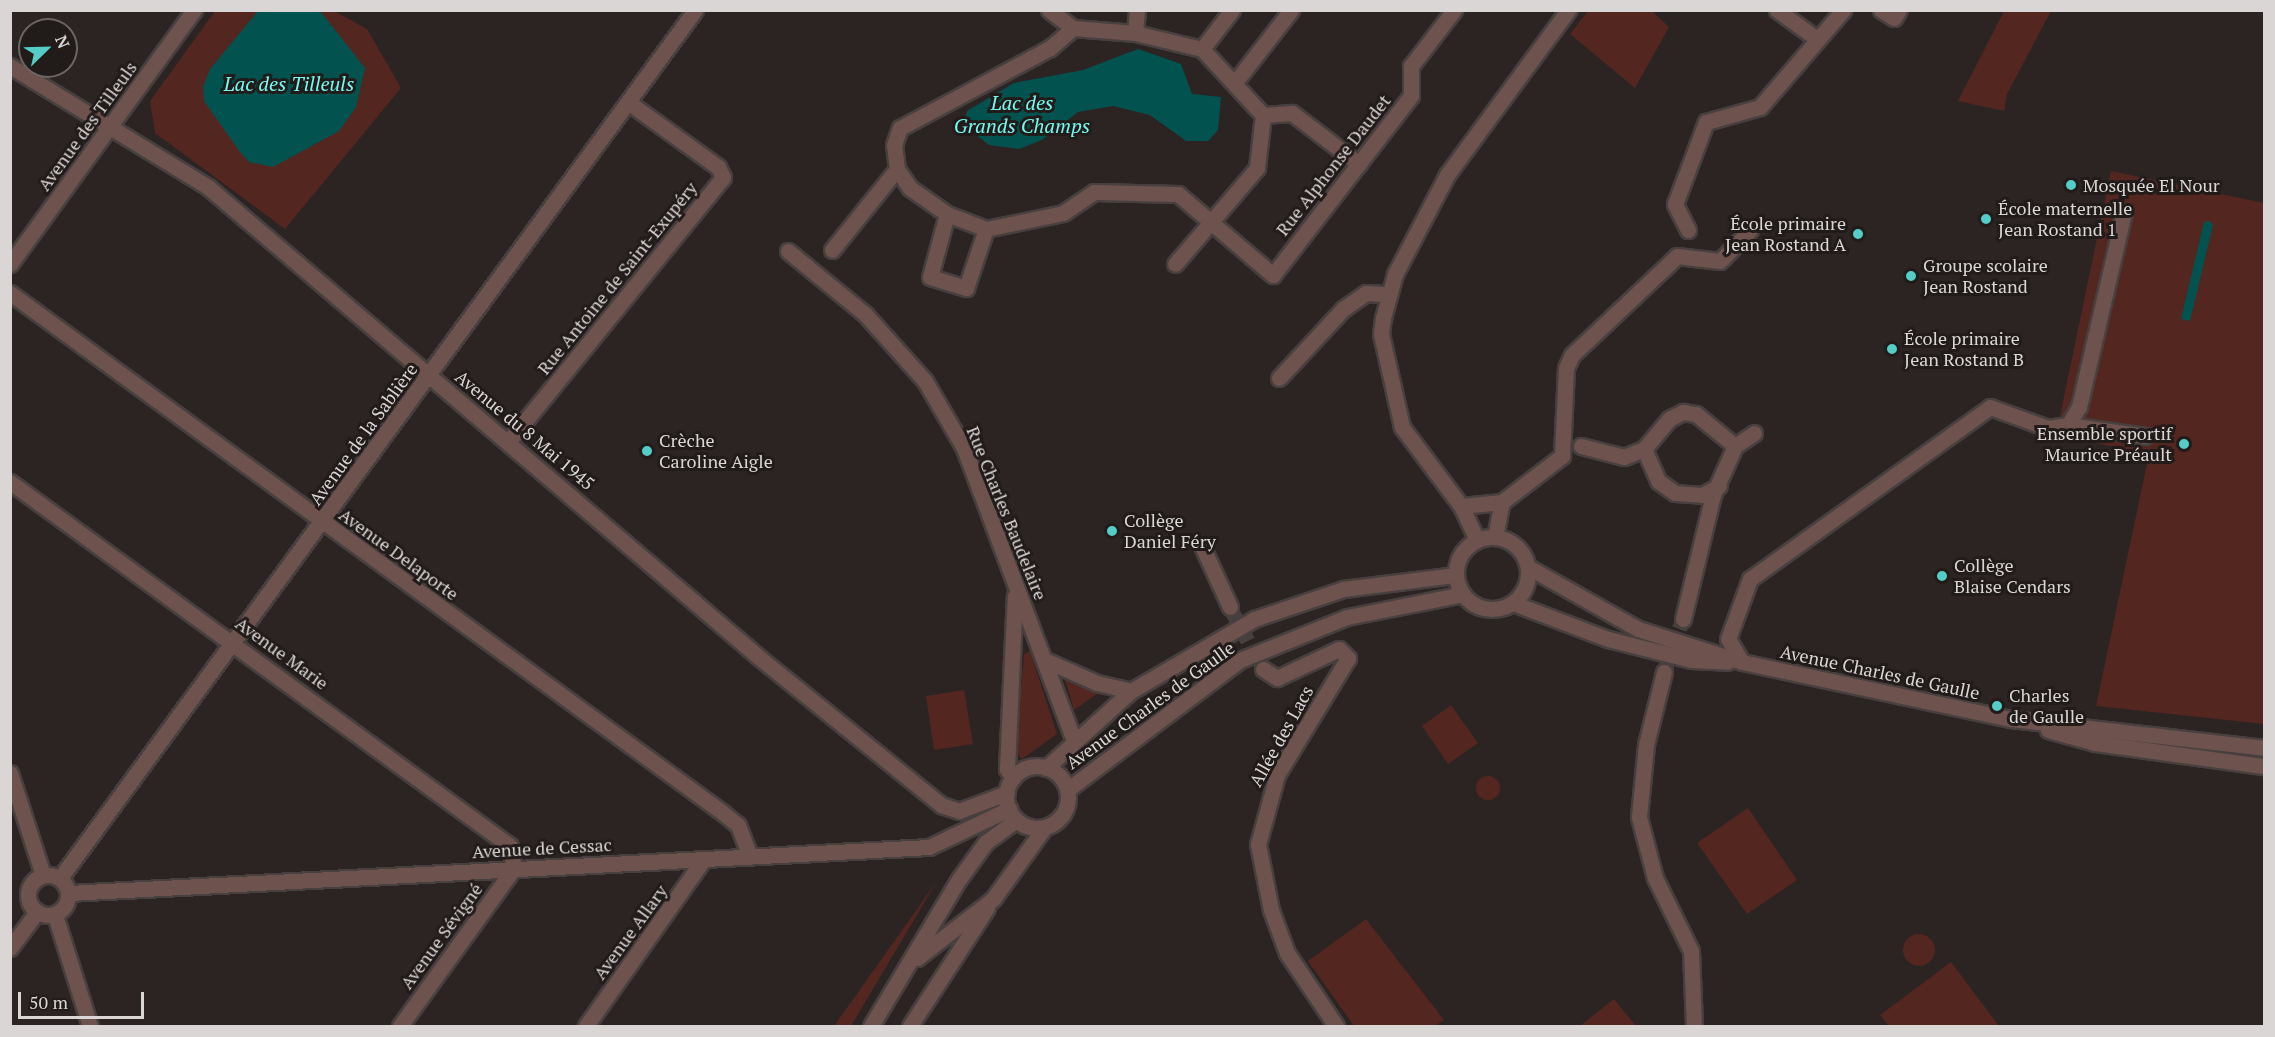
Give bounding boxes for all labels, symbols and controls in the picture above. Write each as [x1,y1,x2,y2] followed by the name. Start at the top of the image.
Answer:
[18,18,78,78] north arrow
[50,32,75,52] text: N
[33,57,141,195] street label: Avenue des Tilleuls
[224,71,354,95] water label: Lac des Tilleuls
[1271,90,1395,240] street label: Rue Alphonse Daudet
[954,91,1090,138] water label: Lac des Grands Champs
[2083,174,2220,196] place label: Mosquée El Nour
[532,177,702,379] street label: Rue Antoine de Saint-Exupéry
[2064,178,2078,192] marker: Mosquée El Nour
[1998,198,2132,240] place label: École maternelle Jean Rostand 1
[1979,212,1993,226] marker: École maternelle Jean Rostand 1
[1725,213,1846,256] place label: École primaire Jean Rostand A
[1851,227,1865,241] marker: École primaire Jean Rostand A
[1923,255,2048,298] place label: Groupe scolaire Jean Rostand
[1904,269,1918,283] marker: Groupe scolaire Jean Rostand
[1904,328,2024,370] place label: École primaire Jean Rostand B
[1885,342,1899,356] marker: École primaire Jean Rostand B
[304,359,422,509] street label: Avenue de la Sablière
[451,366,599,494] street label: Avenue du 8 Mai 1945
[962,423,1052,603] street label: Rue Charles Baudelaire
[2037,423,2172,466] place label: Ensemble sportif Maurice Préault
[659,430,773,472] place label: Crèche Caroline Aigle
[2177,437,2191,451] marker: Ensemble sportif Maurice Préault
[640,444,654,458] marker: Crèche Caroline Aigle
[335,503,463,605] street label: Avenue Delaporte
[1124,510,1216,552] place label: Collège Daniel Féry
[1105,524,1119,538] marker: Collège Daniel Féry
[1954,555,2071,598] place label: Collège Blaise Cendars
[1935,569,1949,583] marker: Collège Blaise Cendars
[231,612,333,694] street label: Avenue Marie
[1061,637,1239,773] street label: Avenue Charles de Gaulle
[1778,640,1982,704] street label: Avenue Charles de Gaulle
[1244,682,1318,790] street label: Allée des Lacs
[2009,685,2084,728] place label: Charles de Gaulle
[1990,699,2004,713] marker: Charles de Gaulle
[472,834,612,862] street label: Avenue de Cessac
[395,879,487,993] street label: Avenue Sévigné
[588,880,672,984] street label: Avenue Allary
[21,980,147,1018] scale bar
[29,990,68,1014] text: 50 m

